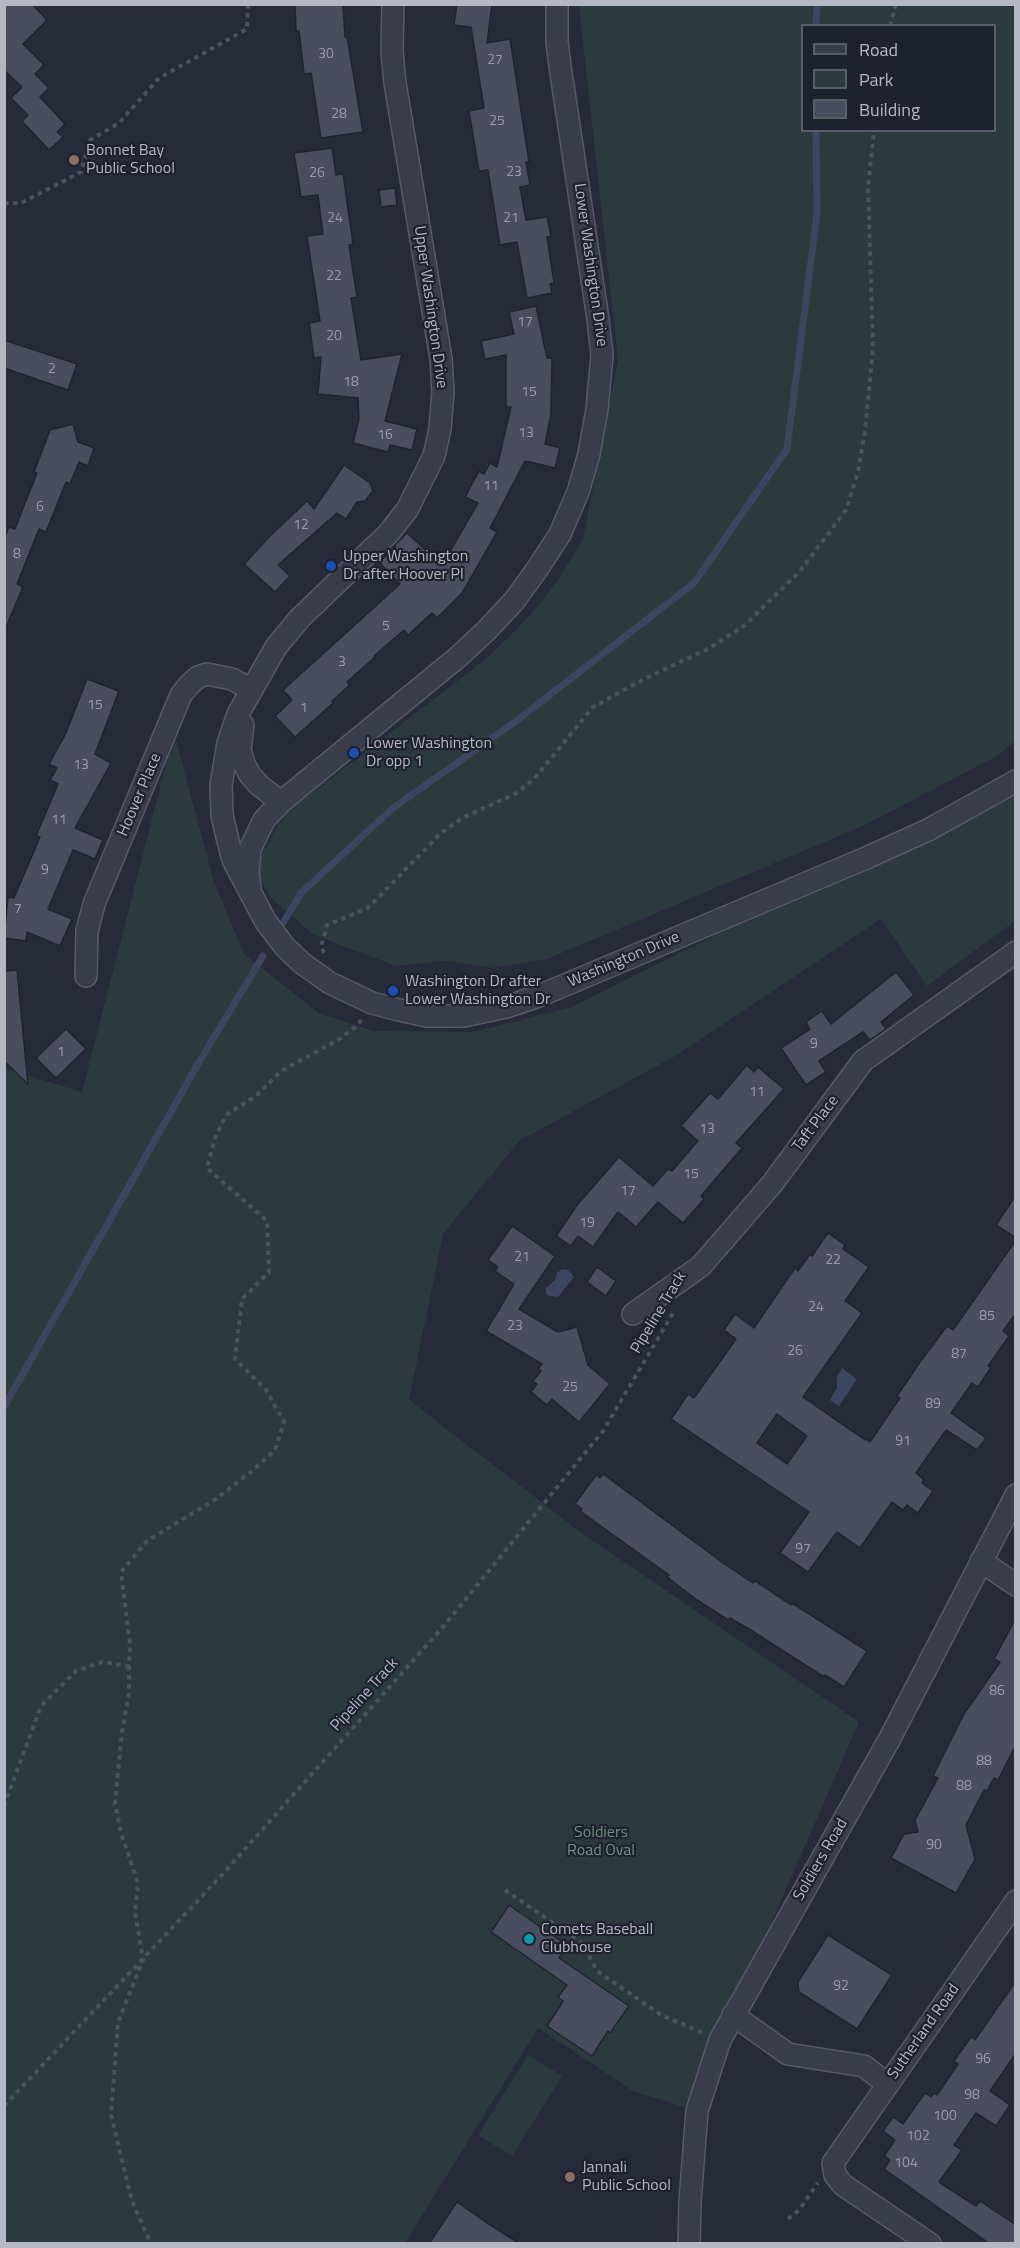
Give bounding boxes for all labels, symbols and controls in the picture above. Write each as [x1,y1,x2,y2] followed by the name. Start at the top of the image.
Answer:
[801,24,996,132] legend
[859,36,898,63] text: Road
[318,47,334,63] house number: 30
[487,53,503,69] house number: 27
[859,66,893,93] text: Park
[859,96,920,123] text: Building
[331,107,347,123] house number: 28
[489,114,505,130] house number: 25
[86,141,175,179] place label: Bonnet Bay Public School
[67,153,81,167] marker: Bonnet Bay Public School
[506,165,522,181] house number: 23
[309,166,325,182] house number: 26
[569,182,611,348] street label: Lower Washington Drive
[327,211,343,227] house number: 24
[503,211,519,227] house number: 21
[409,225,451,389] street label: Upper Washington Drive
[326,269,342,285] house number: 22
[517,315,533,331] house number: 17
[326,329,342,345] house number: 20
[48,362,56,378] house number: 2
[343,375,359,391] house number: 18
[521,385,537,401] house number: 15
[518,426,534,442] house number: 13
[377,428,393,444] house number: 16
[483,479,499,495] house number: 11
[36,500,44,516] house number: 6
[293,518,309,534] house number: 12
[13,547,21,563] house number: 8
[343,547,468,585] place label: Upper Washington Dr after Hoover Pl
[324,559,338,573] marker: Upper Washington Dr after Hoover Pl
[382,619,390,635] house number: 5
[338,655,346,671] house number: 3
[87,698,103,714] house number: 15
[300,701,308,717] house number: 1
[366,734,492,772] place label: Lower Washington Dr opp 1
[347,746,361,760] marker: Lower Washington Dr opp 1
[114,751,166,839] street label: Hoover Place
[73,758,89,774] house number: 13
[51,813,67,829] house number: 11
[41,863,49,879] house number: 9
[14,902,22,918] house number: 7
[565,928,683,992] street label: Washington Drive
[405,972,551,1010] place label: Washington Dr after Lower Washington Dr
[386,984,400,998] marker: Washington Dr after Lower Washington Dr
[810,1037,818,1053] house number: 9
[57,1045,65,1061] house number: 1
[749,1085,765,1101] house number: 11
[789,1092,843,1156] street label: Taft Place
[699,1122,715,1138] house number: 13
[683,1167,699,1183] house number: 15
[620,1184,636,1200] house number: 17
[579,1216,595,1232] house number: 19
[514,1250,530,1266] house number: 21
[825,1253,841,1269] house number: 22
[627,1269,691,1357] street label: Pipeline Track
[808,1300,824,1316] house number: 24
[979,1309,995,1325] house number: 85
[507,1319,523,1335] house number: 23
[787,1344,803,1360] house number: 26
[951,1347,967,1363] house number: 87
[562,1380,578,1396] house number: 25
[925,1397,941,1413] house number: 89
[895,1434,911,1450] house number: 91
[795,1542,811,1558] house number: 97
[327,1654,403,1736] street label: Pipeline Track
[989,1684,1005,1700] house number: 86
[976,1754,992,1770] house number: 88
[956,1779,972,1795] house number: 88
[790,1815,852,1905] street label: Soldiers Road
[567,1823,635,1861] park label: Soldiers Road Oval
[926,1838,942,1854] house number: 90
[541,1920,653,1958] place label: Comets Baseball Clubhouse
[522,1932,536,1946] marker: Comets Baseball Clubhouse
[833,1979,849,1995] house number: 92
[884,1981,964,2083] street label: Sutherland Road
[975,2052,991,2068] house number: 96
[964,2088,980,2104] house number: 98
[933,2109,957,2125] house number: 100
[906,2129,930,2145] house number: 102
[894,2156,918,2172] house number: 104
[582,2158,671,2196] place label: Jannali Public School
[563,2170,577,2184] marker: Jannali Public School

